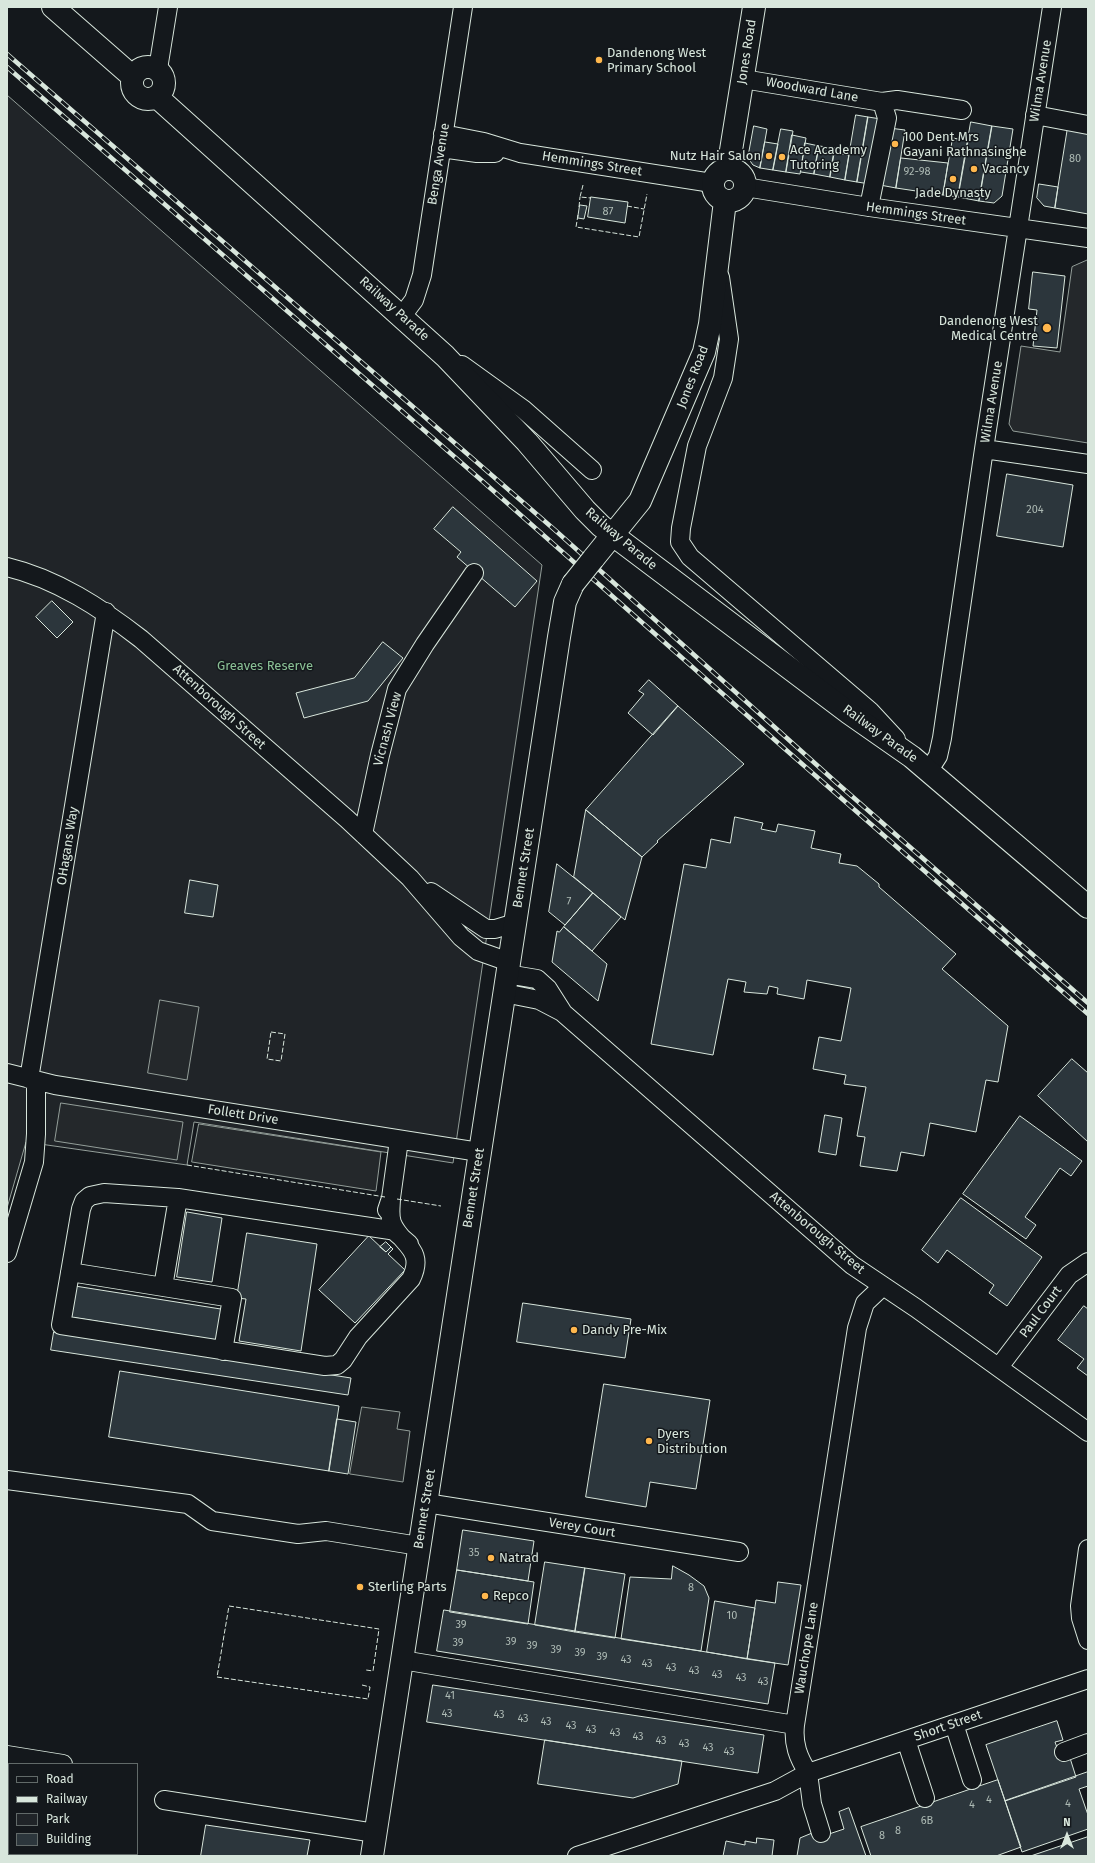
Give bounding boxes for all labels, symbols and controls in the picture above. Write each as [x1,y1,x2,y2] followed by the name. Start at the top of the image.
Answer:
[734,18,760,86] street label: Jones Road
[1027,39,1055,123] street label: Wilma Avenue
[607,45,706,76] place label: Dandenong West Primary School
[594,55,604,65] marker: Dandenong West Primary School
[764,74,860,106] street label: Woodward Lane
[425,122,453,206] street label: Benga Avenue
[903,129,1027,160] place label: 100 Dent Mrs Gayani Rathnasinghe
[890,139,900,149] marker: 100 Dent Mrs Gayani Rathnasinghe
[790,142,867,173] place label: Ace Academy Tutoring
[541,148,643,180] street label: Hemmings Street
[670,148,761,164] place label: Nutz Hair Salon
[764,151,774,161] marker: Nutz Hair Salon
[777,152,787,162] marker: Ace Academy Tutoring
[1069,152,1081,166] house number: 80
[982,161,1029,177] place label: Vacancy
[969,164,979,174] marker: Vacancy
[903,165,931,179] house number: 92-98
[948,174,958,184] marker: Jade Dynasty
[915,185,991,201] place label: Jade Dynasty
[865,199,967,229] street label: Hemmings Street
[603,205,613,219] house number: 87
[356,274,432,344] street label: Railway Parade
[939,313,1038,344] place label: Dandenong West Medical Centre
[1041,322,1053,334] marker: Dandenong West Medical Centre
[674,344,712,410] street label: Jones Road
[978,360,1006,444] street label: Wilma Avenue
[1026,503,1044,517] house number: 204
[582,505,660,573] street label: Railway Parade
[217,658,313,674] park label: Greaves Reserve
[169,661,269,753] street label: Attenborough Street
[371,690,405,768] street label: Vicnash View
[840,702,920,766] street label: Railway Parade
[54,806,82,886] street label: OHagans Way
[510,827,538,909] street label: Bennet Street
[567,895,571,909] house number: 7
[206,1102,280,1128] street label: Follett Drive
[460,1147,488,1229] street label: Bennet Street
[766,1189,868,1277] street label: Attenborough Street
[1017,1283,1065,1341] street label: Paul Court
[582,1322,667,1338] place label: Dandy Pre-Mix
[569,1325,579,1335] marker: Dandy Pre-Mix
[657,1426,727,1457] place label: Dyers Distribution
[644,1436,654,1446] marker: Dyers Distribution
[411,1468,439,1550] street label: Bennet Street
[548,1515,616,1541] street label: Verey Court
[469,1546,479,1560] house number: 35
[499,1550,539,1566] place label: Natrad
[486,1553,496,1563] marker: Natrad
[368,1579,447,1595] place label: Sterling Parts
[688,1581,694,1595] house number: 8
[355,1582,365,1592] marker: Sterling Parts
[493,1588,529,1604] place label: Repco
[480,1591,490,1601] marker: Repco
[792,1601,822,1695] street label: Wauchope Lane
[727,1609,737,1623] house number: 10
[455,1618,467,1632] house number: 39
[505,1635,517,1649] house number: 39
[452,1636,464,1650] house number: 39
[526,1639,538,1653] house number: 39
[550,1643,562,1657] house number: 39
[574,1646,586,1660] house number: 39
[596,1650,608,1664] house number: 39
[620,1653,632,1667] house number: 43
[641,1657,653,1671] house number: 43
[665,1661,677,1675] house number: 43
[688,1664,700,1678] house number: 43
[711,1668,723,1682] house number: 43
[735,1671,747,1685] house number: 43
[757,1675,769,1689] house number: 43
[445,1689,455,1703] house number: 41
[441,1707,453,1721] house number: 43
[912,1707,984,1745] street label: Short Street
[493,1708,505,1722] house number: 43
[517,1712,529,1726] house number: 43
[540,1715,552,1729] house number: 43
[565,1719,577,1733] house number: 43
[585,1723,597,1737] house number: 43
[609,1726,621,1740] house number: 43
[632,1730,644,1744] house number: 43
[655,1734,667,1748] house number: 43
[678,1737,690,1751] house number: 43
[702,1741,714,1755] house number: 43
[723,1745,735,1759] house number: 43
[8,1763,138,1855] legend
[46,1772,74,1786] text: Road
[46,1792,87,1806] text: Railway
[986,1793,992,1807] house number: 4
[1065,1797,1071,1811] house number: 4
[969,1798,975,1812] house number: 4
[46,1812,70,1826] text: Park
[921,1814,933,1828] house number: 6B
[1047,1815,1087,1855] north arrow
[1063,1816,1071,1829] text: N
[895,1824,901,1838] house number: 8
[879,1829,885,1843] house number: 8
[46,1832,91,1846] text: Building

